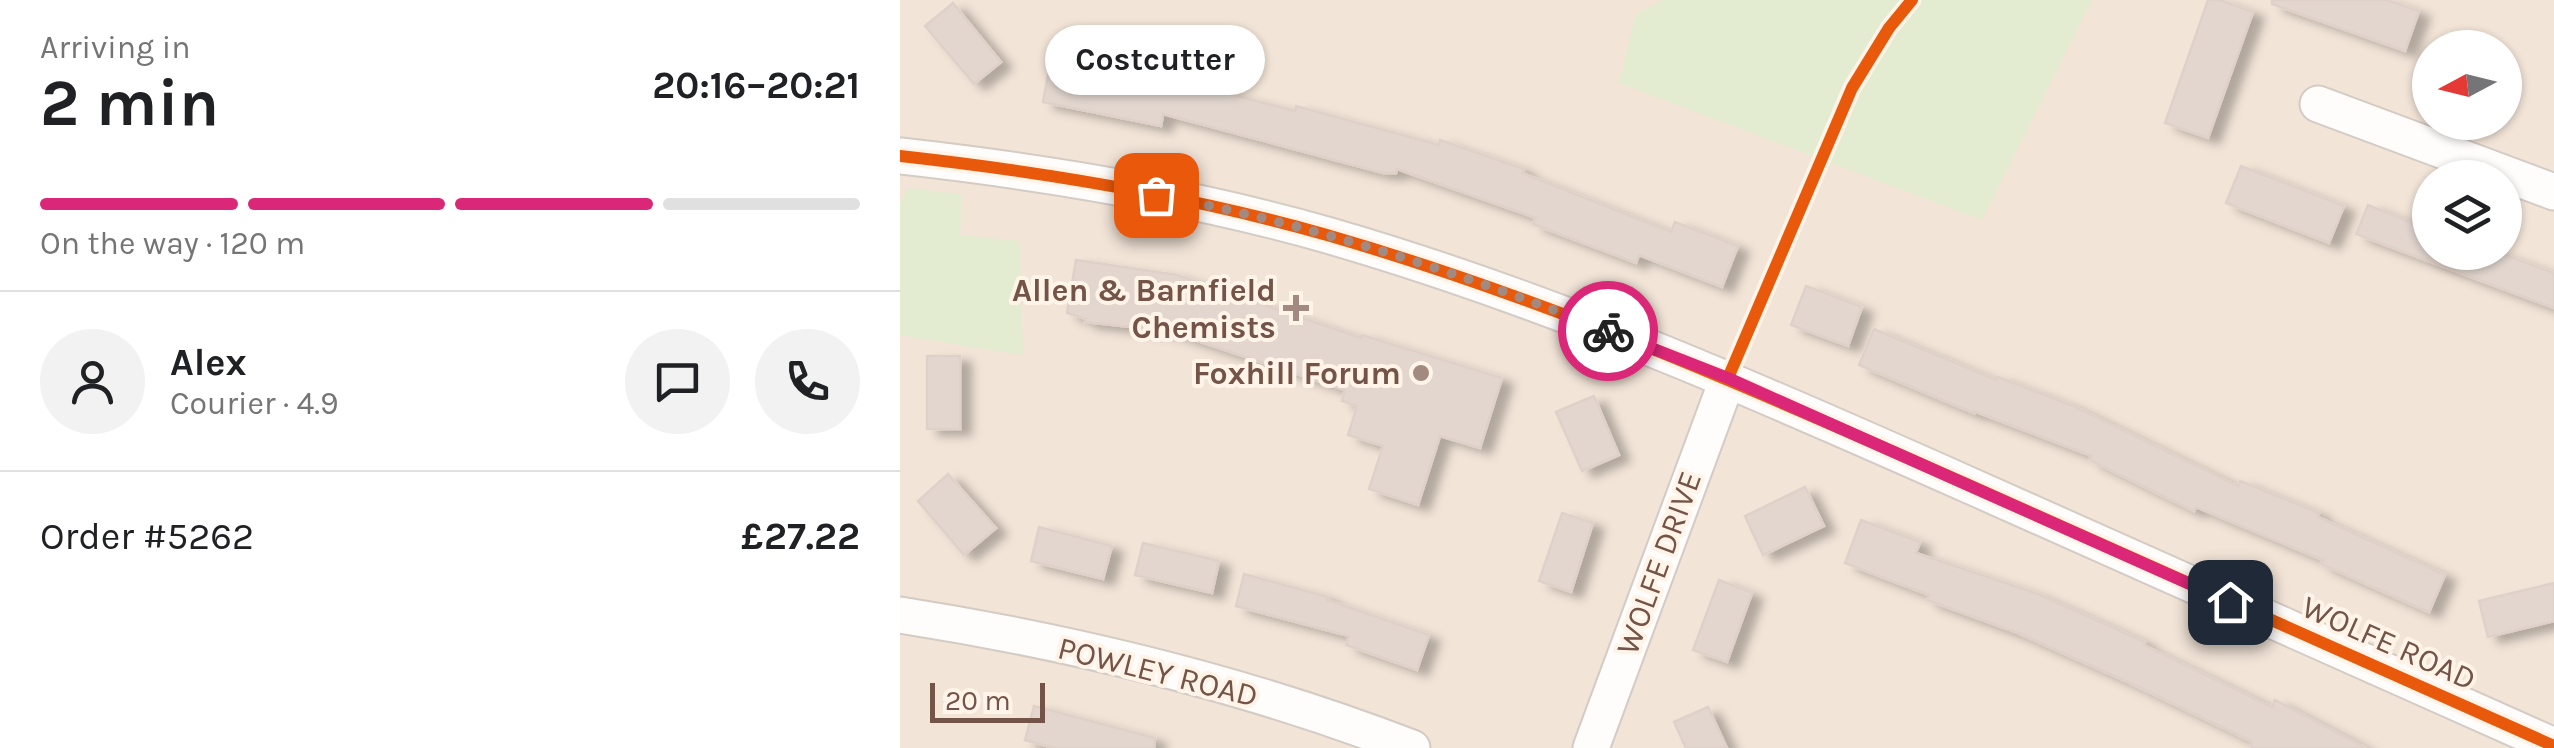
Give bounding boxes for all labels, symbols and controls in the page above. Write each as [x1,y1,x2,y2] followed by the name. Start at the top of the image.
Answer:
[1046,25,1266,95] callout: Costcutter
[40,29,191,66] text: Arriving in
[2412,30,2522,140] north arrow
[2412,30,2522,270] map controls
[1075,41,1235,78] text: Costcutter
[652,63,860,108] text: 20:16–20:21
[40,65,219,141] text: 2 min
[1114,153,1199,238] pin
[2412,160,2522,270] button: layers
[1129,168,1184,223] icon: bag
[40,225,305,262] text: On the way · 120 m
[1012,272,1276,346] place label: Allen & Barnfield Chemists
[1558,281,1658,381] courier
[1285,297,1307,319] marker: Allen & Barnfield Chemists
[1581,304,1636,359] icon: bike
[40,329,145,434] button: person
[625,329,730,434] button: chat
[755,329,860,434] button: phone
[170,340,247,385] text: Alex
[1193,355,1401,392] place label: Foxhill Forum
[1410,362,1432,384] marker: Foxhill Forum
[170,385,339,422] text: Courier · 4.9
[1609,466,1709,660] street label: WOLFE DRIVE
[40,514,254,559] text: Order #5262
[741,514,860,559] text: £27.22
[2188,560,2273,645] pin
[2203,575,2258,630] icon: home
[2296,588,2482,698] street label: WOLFE ROAD
[1054,629,1262,715] street label: POWLEY ROAD
[930,678,1045,722] scale bar
[945,684,1011,717] text: 20 m

